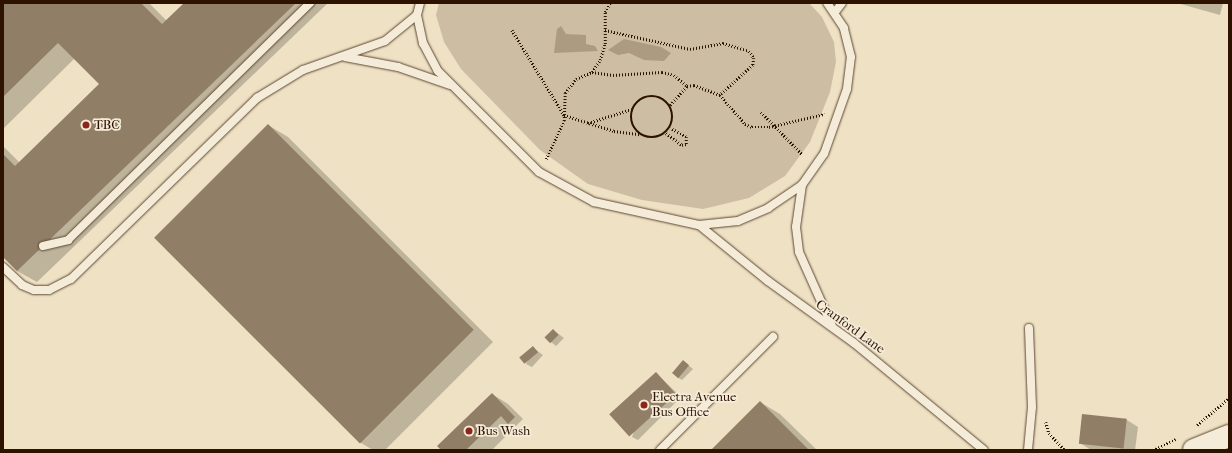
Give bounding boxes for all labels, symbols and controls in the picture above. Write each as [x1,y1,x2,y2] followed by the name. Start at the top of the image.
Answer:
[94,117,120,133] place label: TBC
[81,120,91,130] marker: TBC
[812,297,888,357] street label: Cranford Lane
[652,390,737,421] place label: Electra Avenue Bus Office
[639,400,649,410] marker: Electra Avenue Bus Office
[477,423,530,439] place label: Bus Wash
[464,426,474,436] marker: Bus Wash

